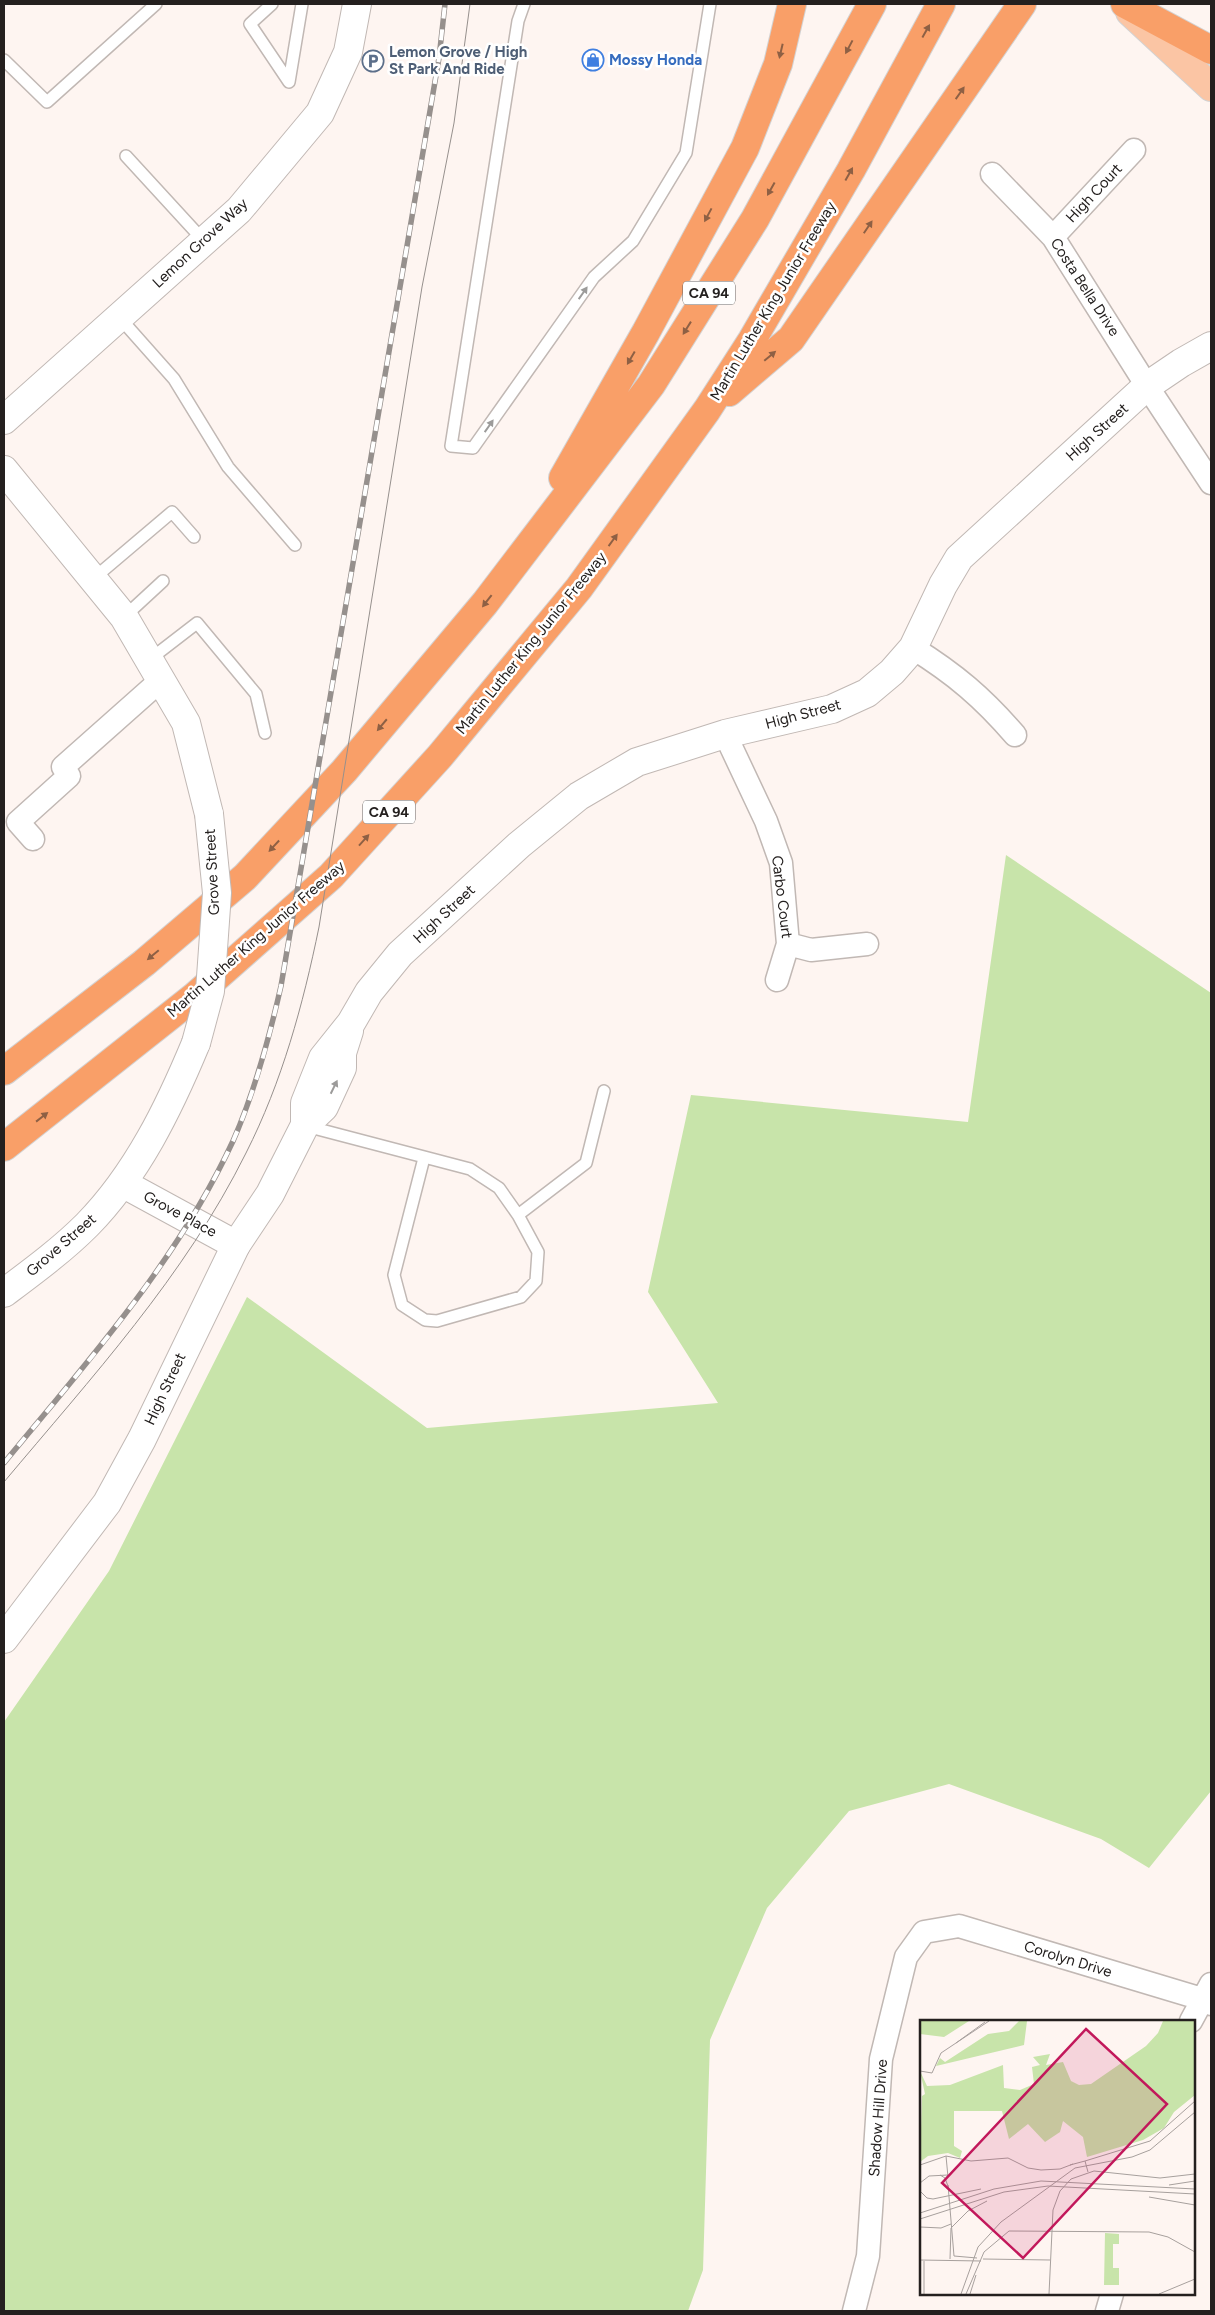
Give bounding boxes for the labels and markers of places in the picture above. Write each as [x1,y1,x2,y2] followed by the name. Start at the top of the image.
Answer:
[389,43,527,78] place label: Lemon Grove / High St Park And Ride
[581,48,605,72] shop icon: Mossy Honda
[361,49,385,73] parking icon: Lemon Grove / High St Park And Ride
[609,51,702,69] place label: Mossy Honda

